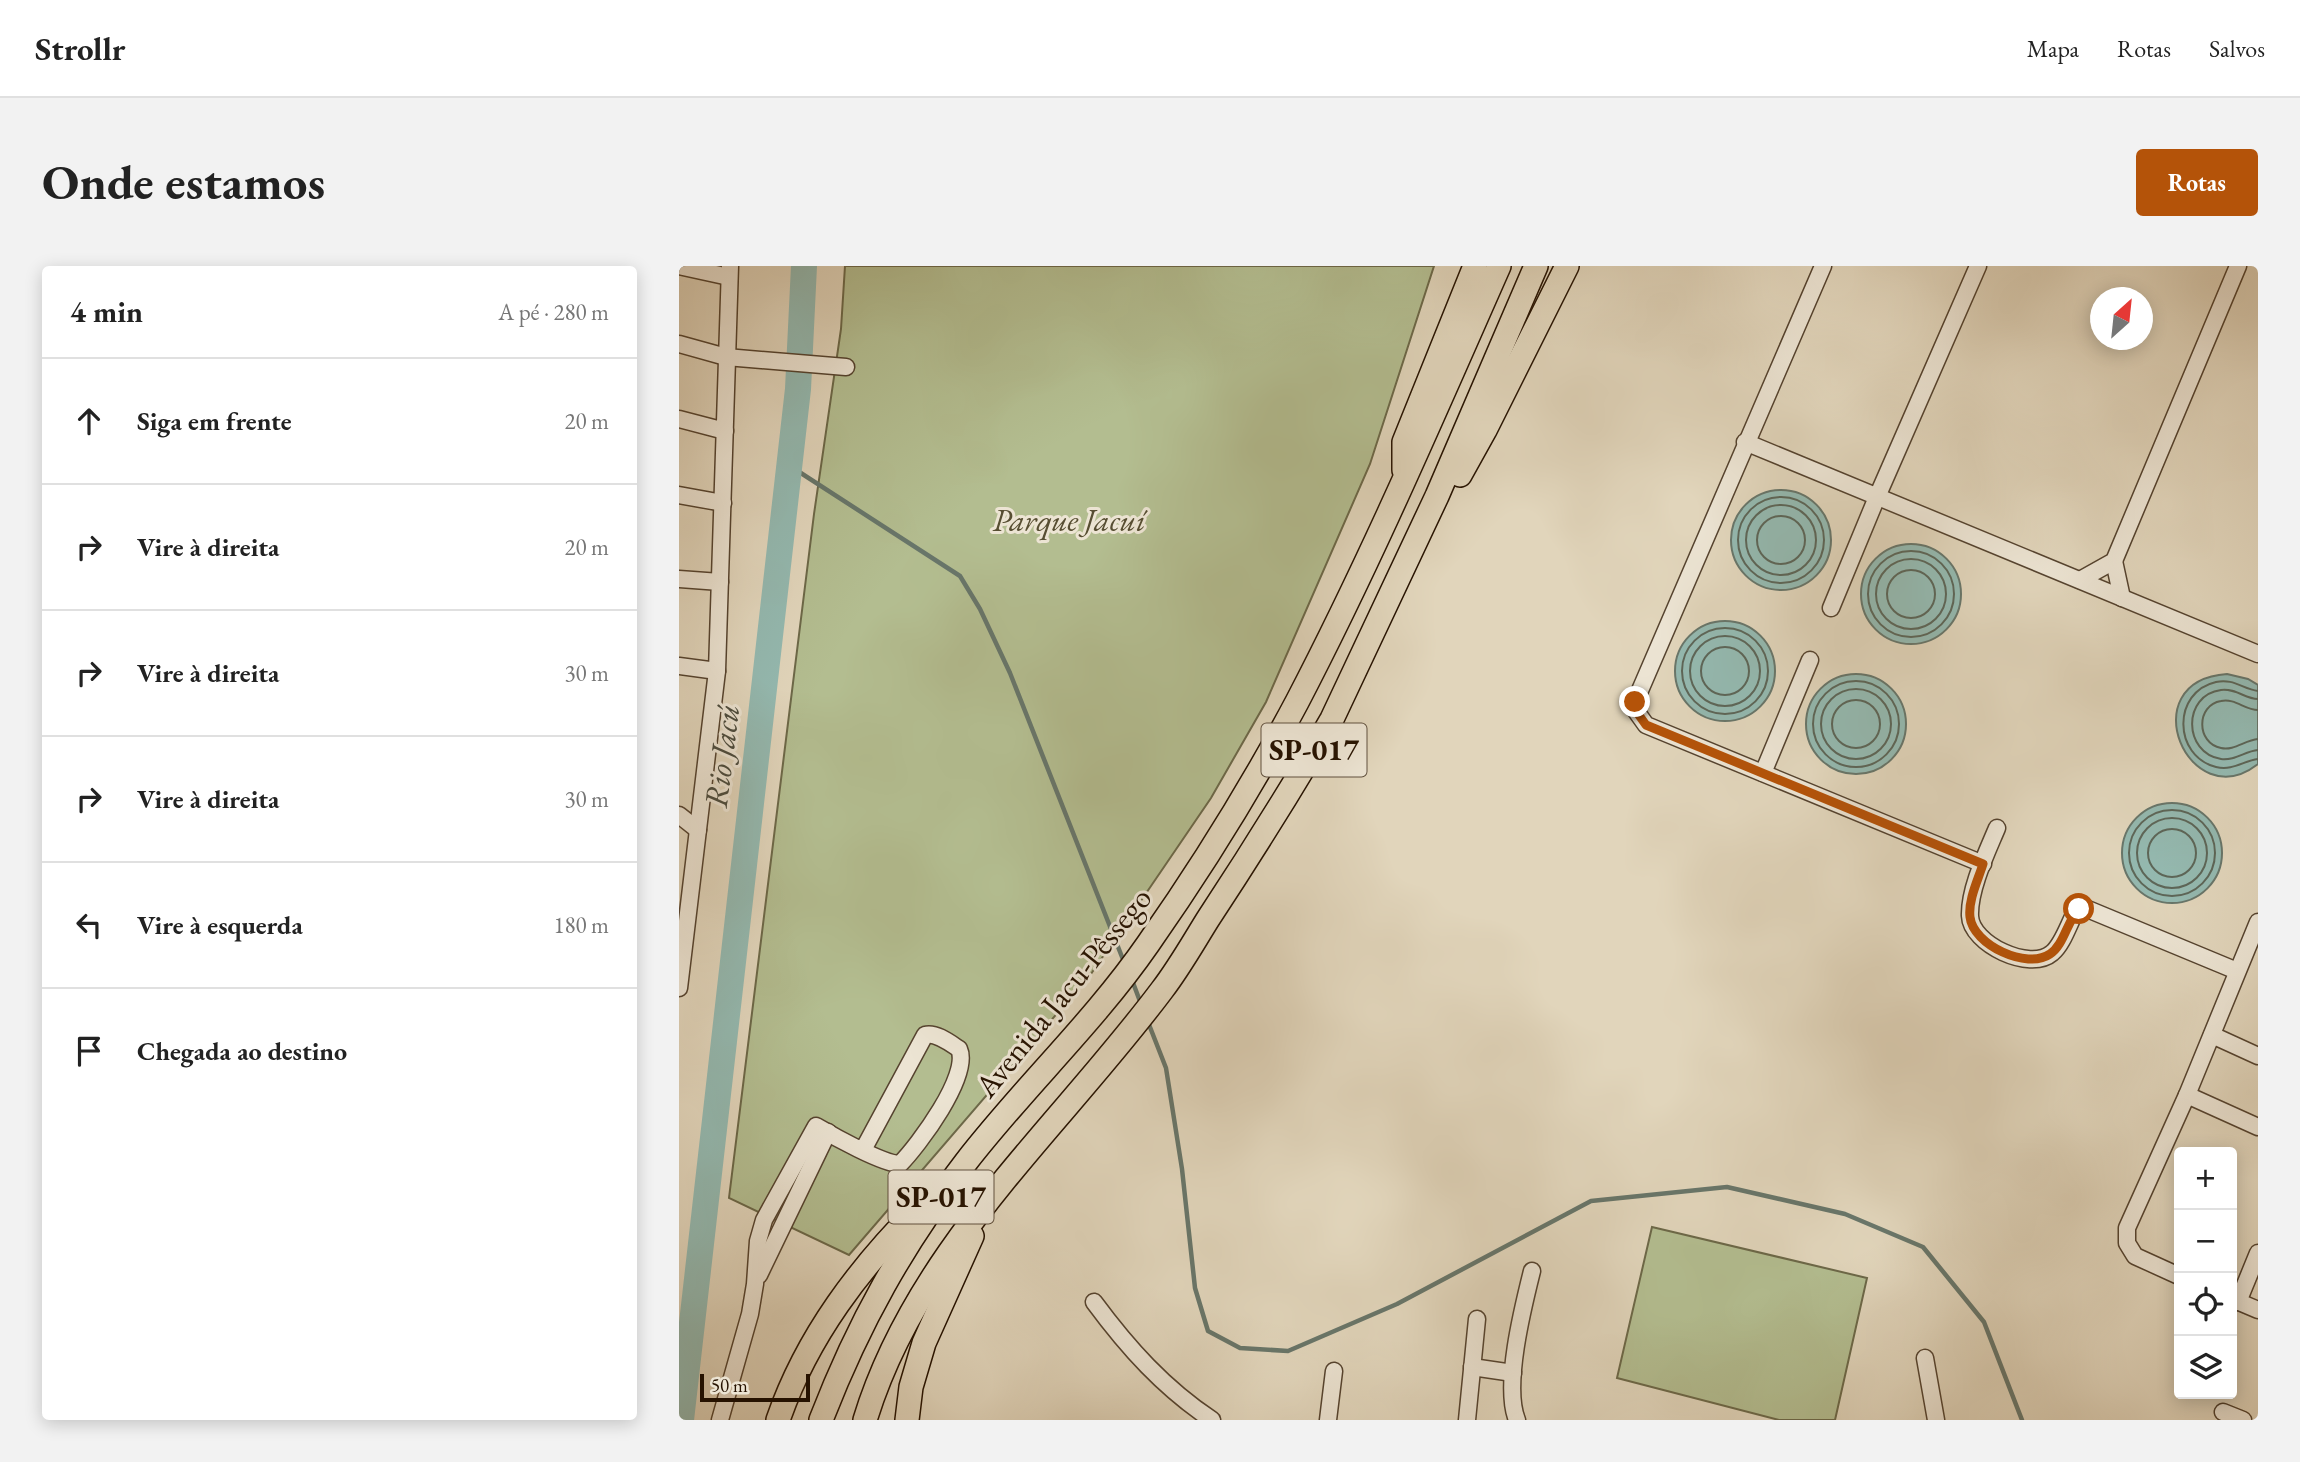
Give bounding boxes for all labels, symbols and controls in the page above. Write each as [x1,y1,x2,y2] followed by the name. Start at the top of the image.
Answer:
[35,27,126,70] text: Strollr
[2027,33,2079,64] text: Mapa
[2117,33,2171,64] text: Rotas
[2209,33,2265,64] text: Salvos
[2136,149,2258,216] button: Rotas
[42,150,325,214] text: Onde estamos
[2090,287,2153,350] north arrow
[70,292,143,331] text: 4 min
[498,297,609,327] text: A pé · 280 m
[70,402,108,440] icon: ahead
[137,404,292,438] text: Siga em frente
[564,406,609,436] text: 20 m
[993,499,1148,541] park label: Parque Jacuí
[70,528,108,566] icon: right
[137,530,279,564] text: Vire à direita
[564,532,609,562] text: 20 m
[70,654,108,692] icon: right
[137,656,279,690] text: Vire à direita
[564,658,609,688] text: 30 m
[1619,686,1650,717] route end
[694,702,749,810] water label: Rio Jacú
[1261,723,1367,776] road number: SP-017
[70,780,108,818] icon: right
[137,782,279,816] text: Vire à direita
[564,784,609,814] text: 30 m
[964,878,1161,1107] street label: Avenida Jacu-Pêssego
[2063,893,2094,924] route start
[70,906,108,944] icon: left
[137,908,303,942] text: Vire à esquerda
[553,910,609,940] text: 180 m
[70,1032,108,1070] icon: arrive
[137,1034,347,1068] text: Chegada ao destino
[2174,1147,2237,1399] map controls
[2174,1147,2237,1210] button: +
[889,1170,993,1224] road number: SP-017
[2174,1210,2237,1273] button: −
[2174,1273,2237,1336] button: locate
[2174,1336,2237,1399] button: layers
[700,1371,810,1403] scale bar
[711,1373,748,1398] text: 50 m

